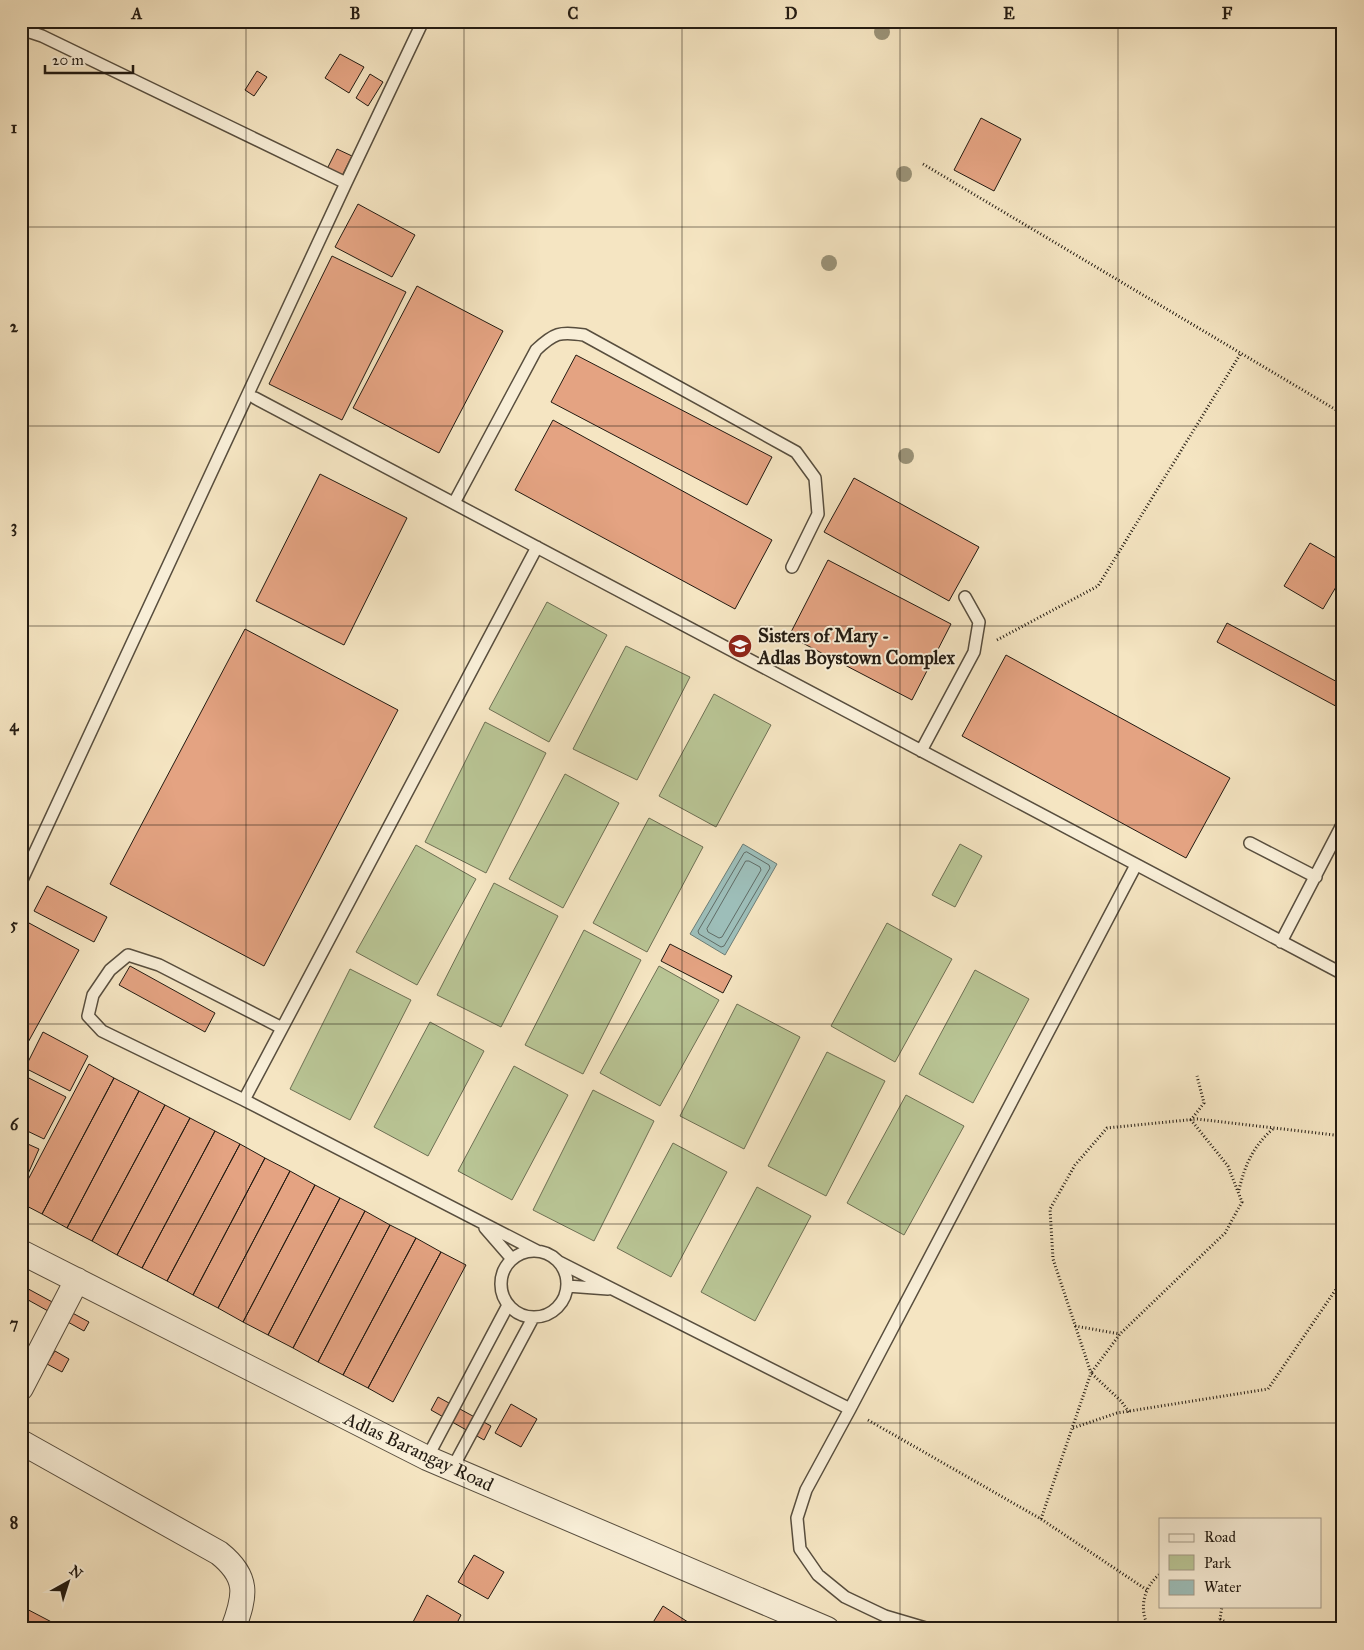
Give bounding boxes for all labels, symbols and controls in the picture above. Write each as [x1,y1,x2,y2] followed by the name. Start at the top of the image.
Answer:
[131,4,143,23] text: A
[350,4,360,23] text: B
[568,4,579,23] text: C
[785,4,798,23] text: D
[1003,4,1015,23] text: E
[1222,4,1233,23] text: F
[45,42,132,74] scale bar
[52,51,84,69] text: 20 m
[11,118,18,137] text: 1
[10,317,19,336] text: 2
[11,517,17,537] text: 3
[756,624,955,670] place label: Sisters of Mary - Adlas Boystown Complex
[727,633,753,659] school or university icon: Sisters of Mary - Adlas Boystown Complex
[10,716,20,736] text: 4
[10,915,18,934] text: 5
[10,1115,19,1134] text: 6
[10,1314,19,1333] text: 7
[339,1406,498,1497] street label: Adlas Barangay Road
[10,1513,18,1532] text: 8
[1159,1518,1322,1608] legend
[1204,1528,1236,1546] text: Road
[1204,1554,1231,1572] text: Park
[42,1558,92,1608] north arrow
[66,1562,86,1583] text: N
[1204,1578,1241,1596] text: Water

